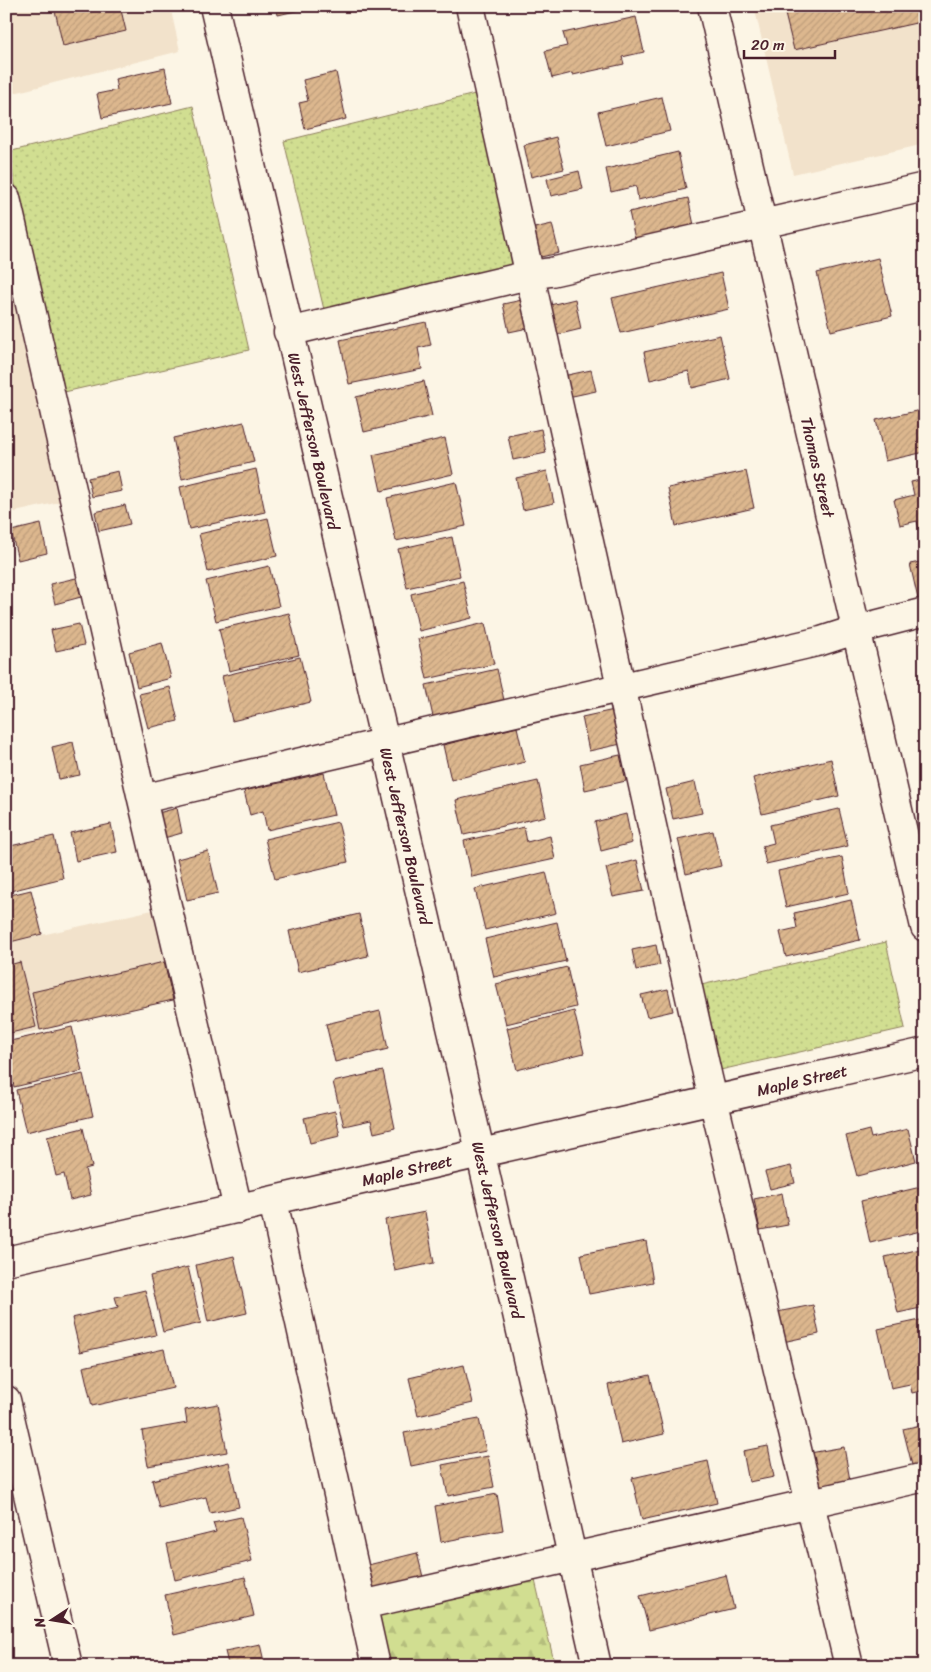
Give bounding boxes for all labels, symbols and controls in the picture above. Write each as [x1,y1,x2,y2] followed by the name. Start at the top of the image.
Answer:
[744,28,835,60] scale bar
[751,32,785,58] text: 20 m
[279,349,348,534] street label: West Jefferson Boulevard
[792,414,843,521] street label: Thomas Street
[371,744,440,929] street label: West Jefferson Boulevard
[754,1056,850,1105] street label: Maple Street
[463,1138,532,1323] street label: West Jefferson Boulevard
[359,1146,455,1195] street label: Maple Street
[28,1594,78,1644] north arrow
[26,1615,53,1631] text: N

